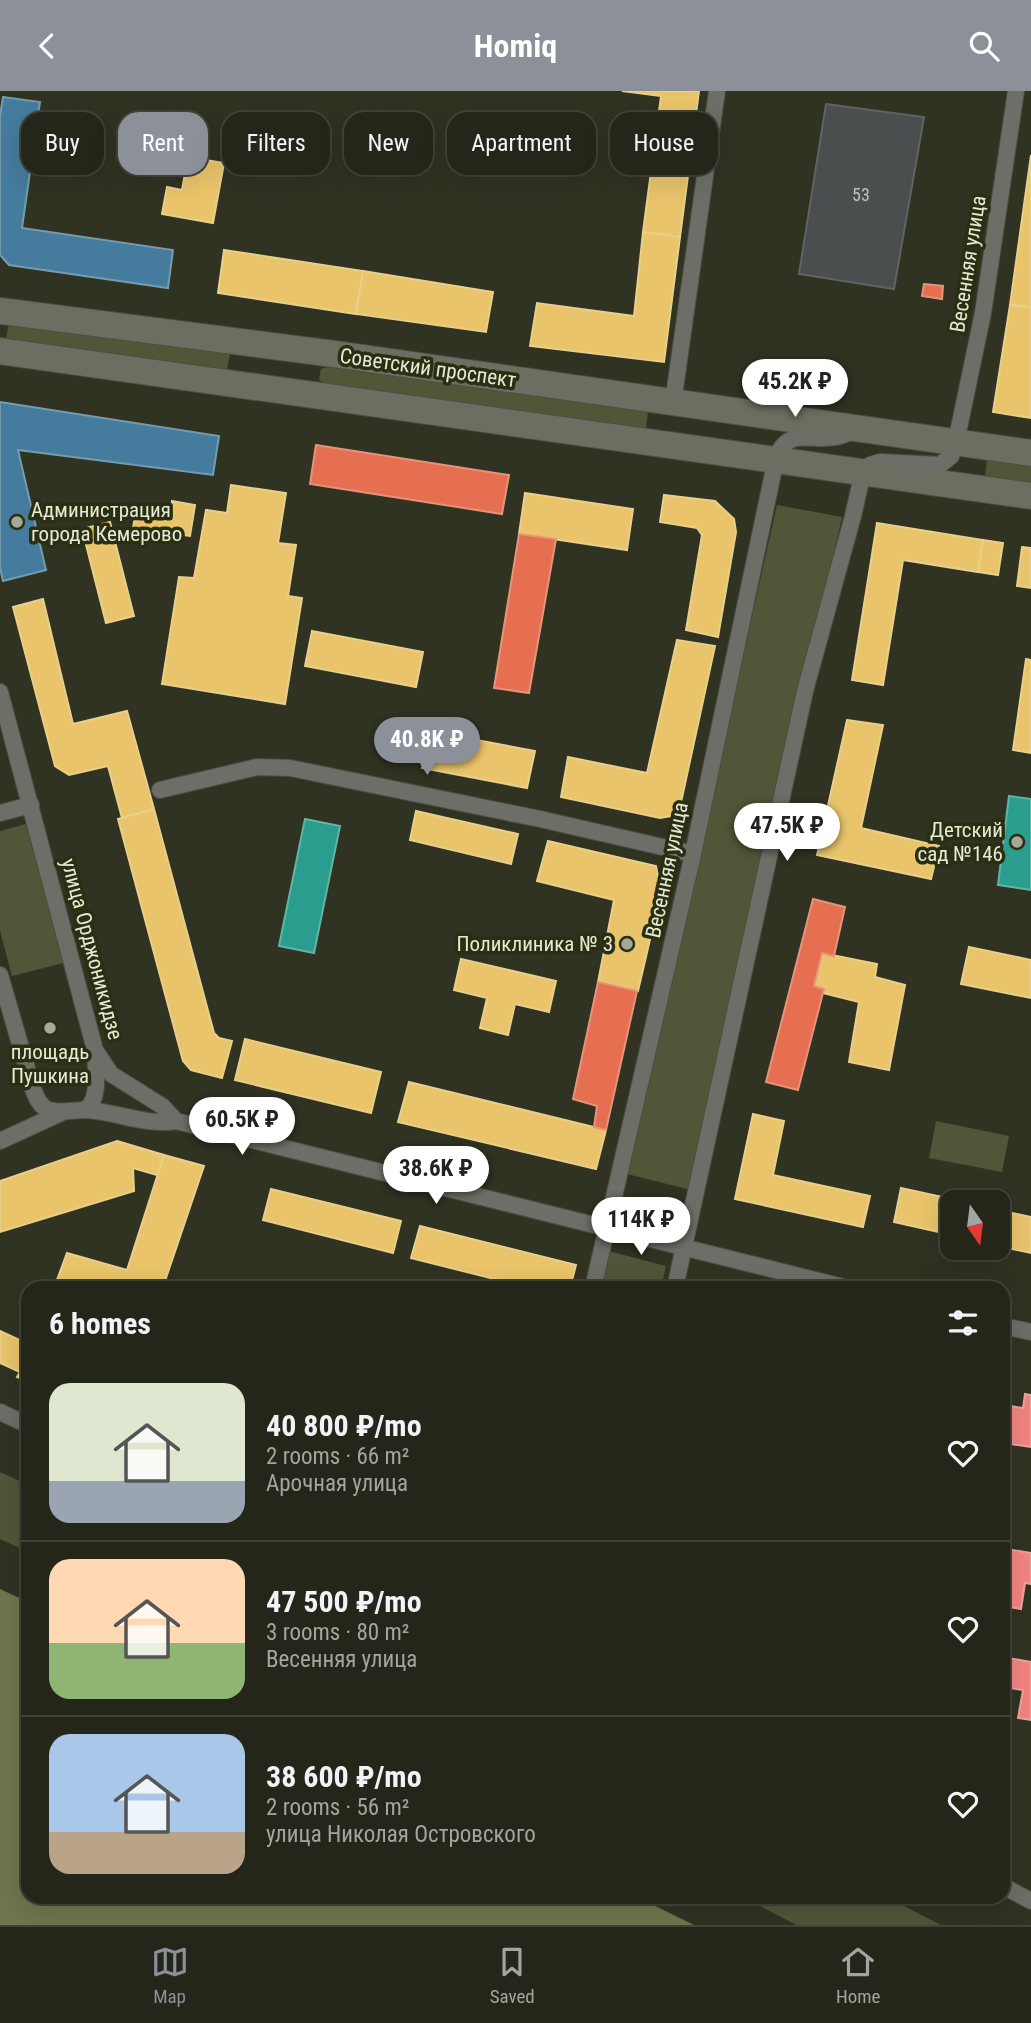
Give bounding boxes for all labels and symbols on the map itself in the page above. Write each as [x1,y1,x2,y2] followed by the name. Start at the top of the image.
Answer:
[852,184,870,205] house number: 53
[945,194,991,334] street label: Весенняя улица
[338,344,518,392] street label: Советский проспект
[730,359,860,419] pin: 45.2K ₽
[31,498,182,546] place label: Администрация города Кемерово
[9,514,25,530] marker: Администрация города Кемерово
[362,717,492,777] pin: 40.8K ₽
[641,800,693,940] street label: Весенняя улица
[722,803,852,863] pin: 47.5K ₽
[917,818,1003,866] place label: Детский сад №146
[1009,834,1025,850] marker: Детский сад №146
[56,856,128,1042] street label: улица Орджоникидзе
[457,932,613,956] place label: Поликлиника № 3
[619,936,635,952] marker: Поликлиника № 3
[42,1020,58,1036] marker: площадь Пушкина
[11,1040,89,1088] place label: площадь Пушкина
[177,1097,307,1157] pin: 60.5K ₽
[371,1147,501,1206] pin: 38.6K ₽
[940,1190,1010,1260] north arrow
[584,1197,698,1257] pin: 114K ₽

